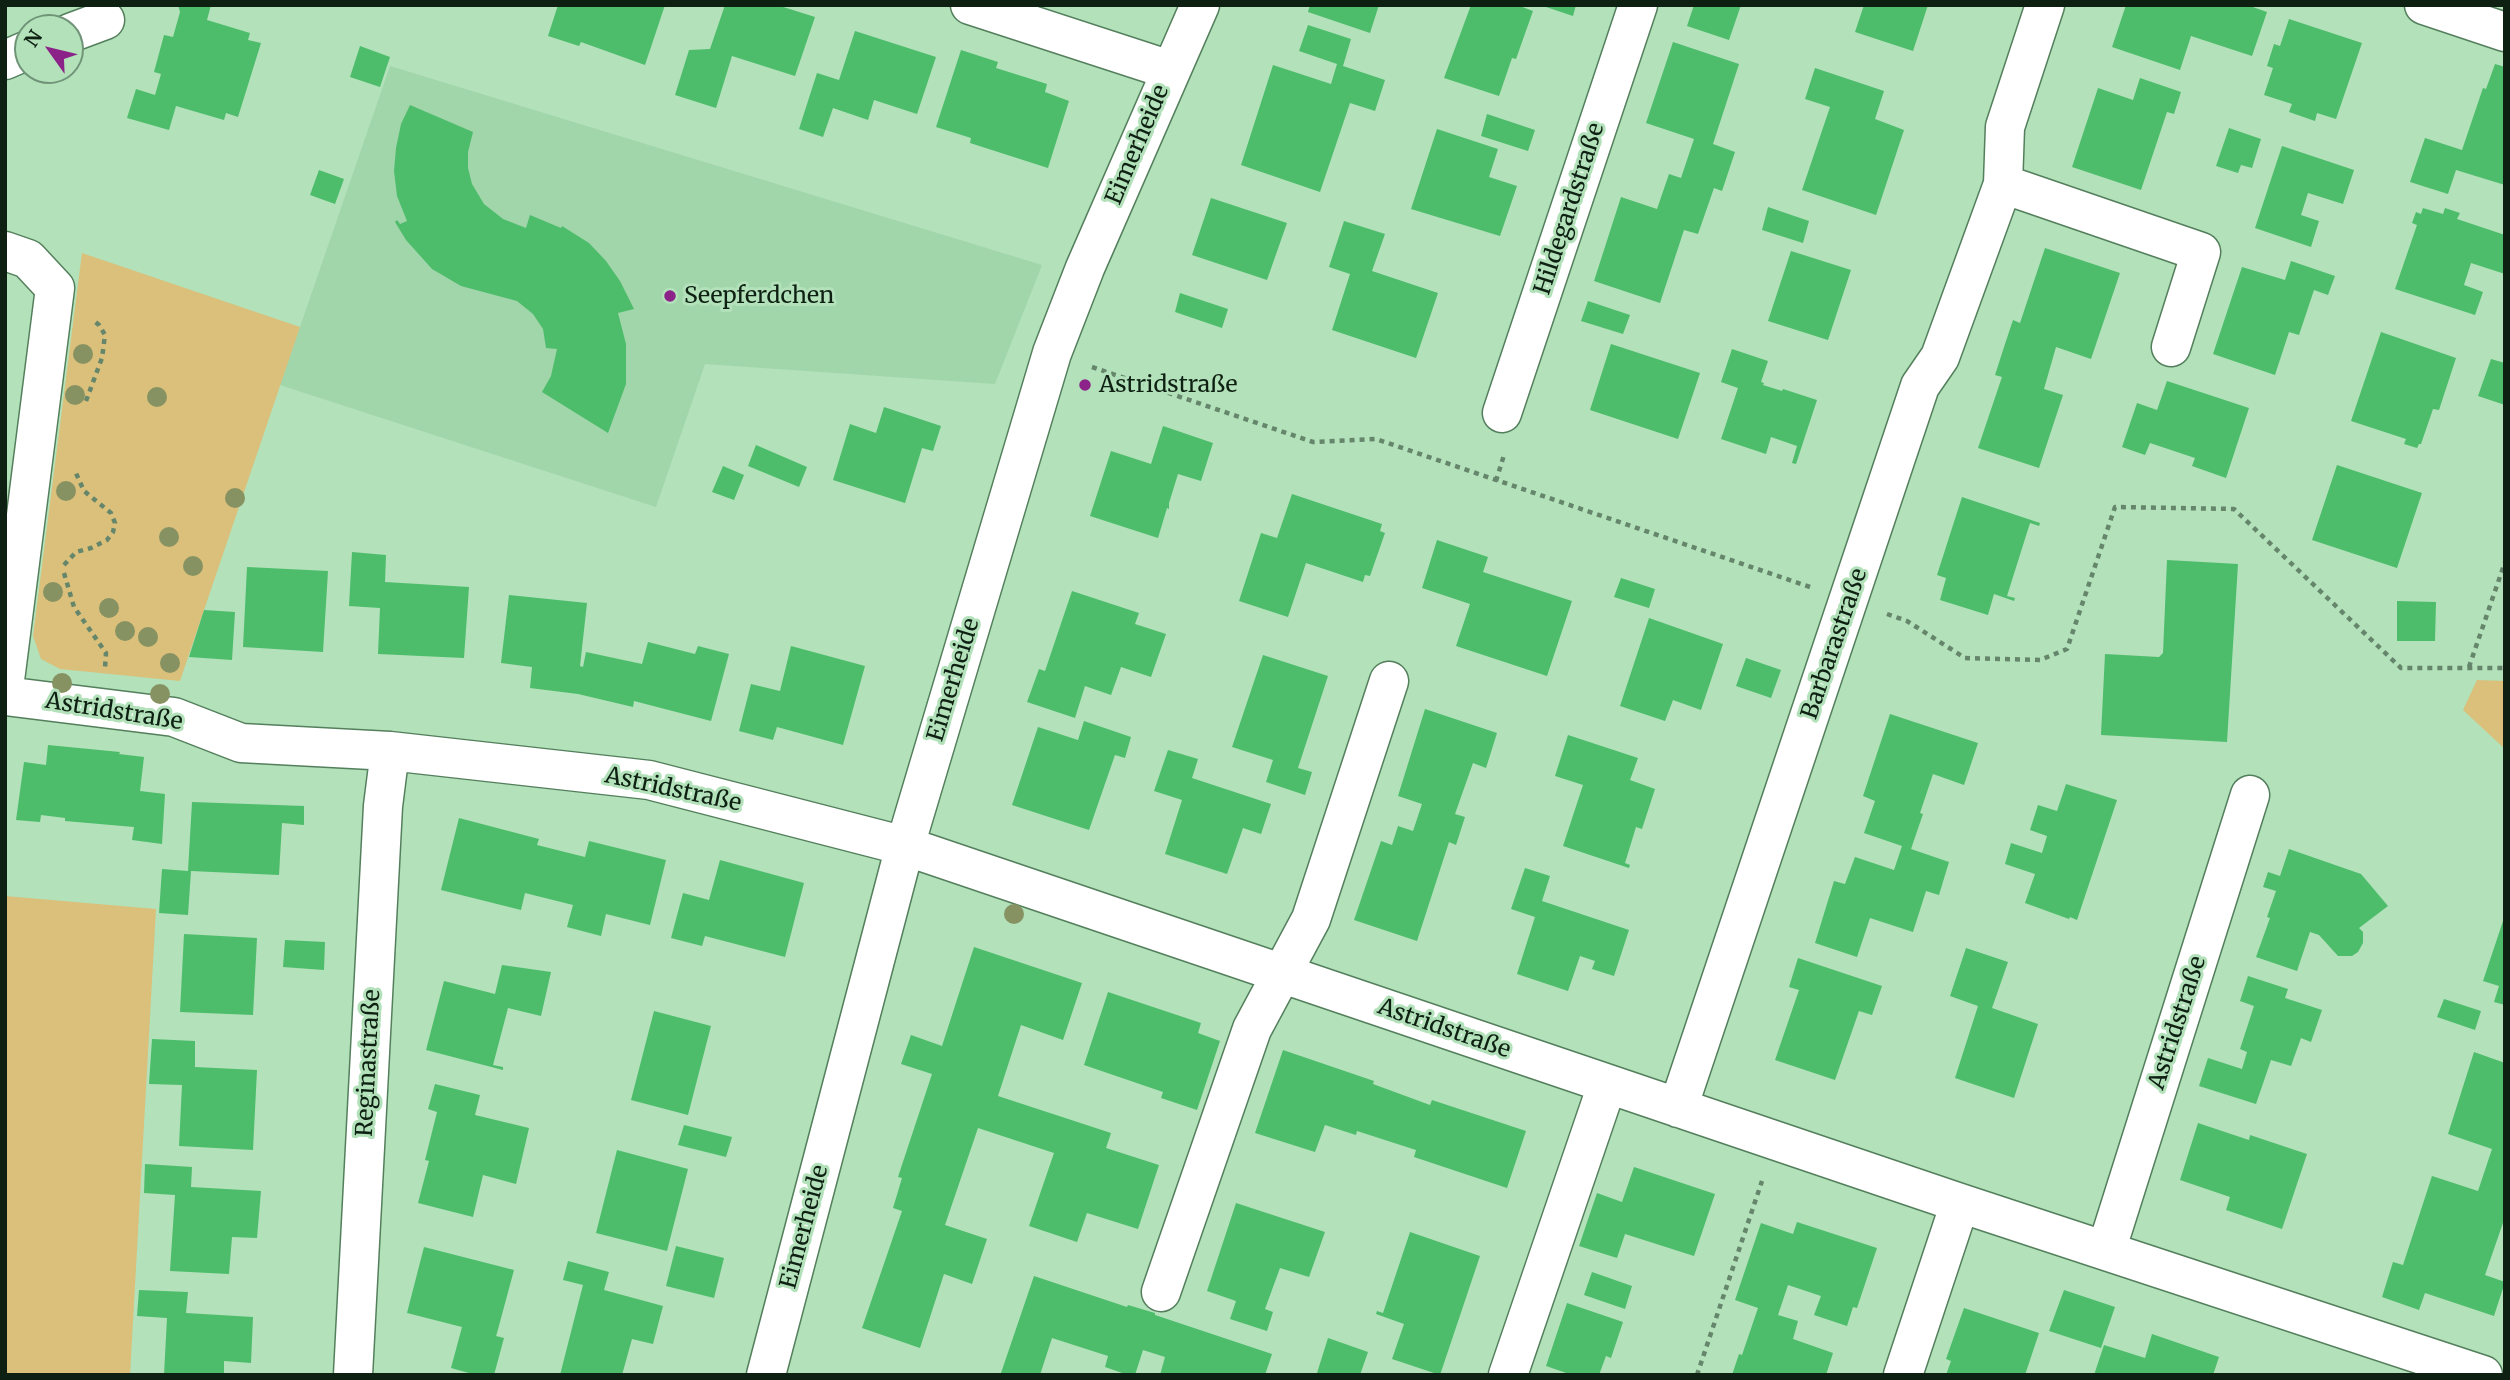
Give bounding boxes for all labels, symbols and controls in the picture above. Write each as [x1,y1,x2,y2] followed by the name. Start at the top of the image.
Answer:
[14,14,84,84] north arrow
[19,25,47,51] text: N
[1100,81,1176,209] street label: Eimerheide
[1529,120,1611,298] street label: Hildegardstraße
[684,282,834,310] place label: Seepferdchen
[662,288,678,304] marker: Seepferdchen
[1099,371,1237,399] place label: Astridstraße
[1077,377,1093,393] marker: Astridstraße
[1796,565,1874,723] street label: Barbarastraße
[922,615,986,745] street label: Eimerheide
[43,688,185,736] street label: Astridstraße
[602,762,744,818] street label: Astridstraße
[2143,953,2213,1093] street label: Astridstraße
[351,989,387,1137] street label: Reginastraße
[1374,993,1514,1065] street label: Astridstraße
[775,1162,835,1292] street label: Eimerheide

